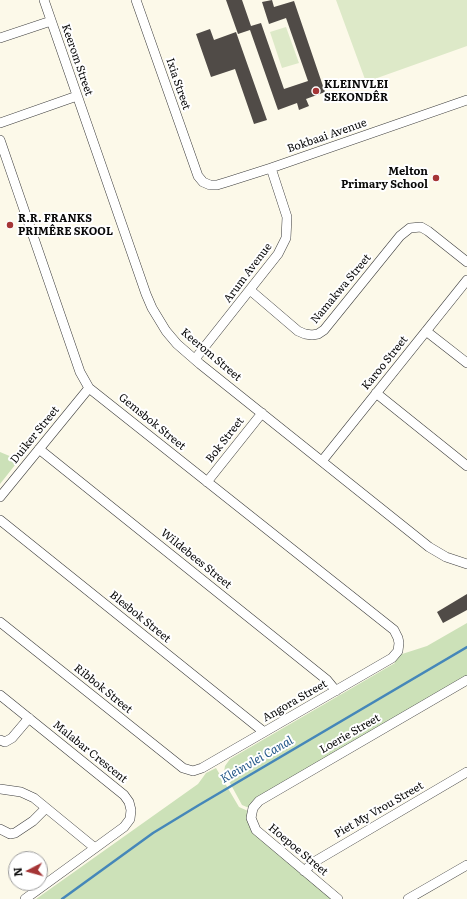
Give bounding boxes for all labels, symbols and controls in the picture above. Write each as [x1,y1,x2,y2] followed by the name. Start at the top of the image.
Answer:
[59,22,95,98] street label: Keerom Street
[163,56,193,112] street label: Ixia Street
[324,78,388,104] place label: KLEINVLEI SEKONDÊR
[311,86,321,96] marker: KLEINVLEI SEKONDÊR
[285,116,369,156] street label: Bokbaai Avenue
[341,165,428,191] place label: Melton Primary School
[431,173,441,183] marker: Melton Primary School
[18,212,113,238] place label: R.R. FRANKS PRIMÊRE SKOOL
[5,220,15,230] marker: R.R. FRANKS PRIMÊRE SKOOL
[221,240,275,306] street label: Arum Avenue
[308,252,374,326] street label: Namakwa Street
[178,326,244,384] street label: Keerom Street
[359,333,411,393] street label: Karoo Street
[116,391,188,453] street label: Gemsbok Street
[8,404,62,466] street label: Duiker Street
[203,415,247,465] street label: Bok Street
[158,526,234,592] street label: Wildebees Street
[107,588,173,646] street label: Blesbok Street
[71,662,135,716] street label: Ribbok Street
[260,677,330,725] street label: Angora Street
[318,711,382,757] street label: Loerie Street
[50,718,130,786] street label: Malabar Crescent
[218,733,296,787] water label: Kleinvlei Canal
[332,779,426,841] street label: Piet My Vrou Street
[265,821,331,879] street label: Hoepoe Street
[8,851,48,891] north arrow
[9,867,25,878] text: N

